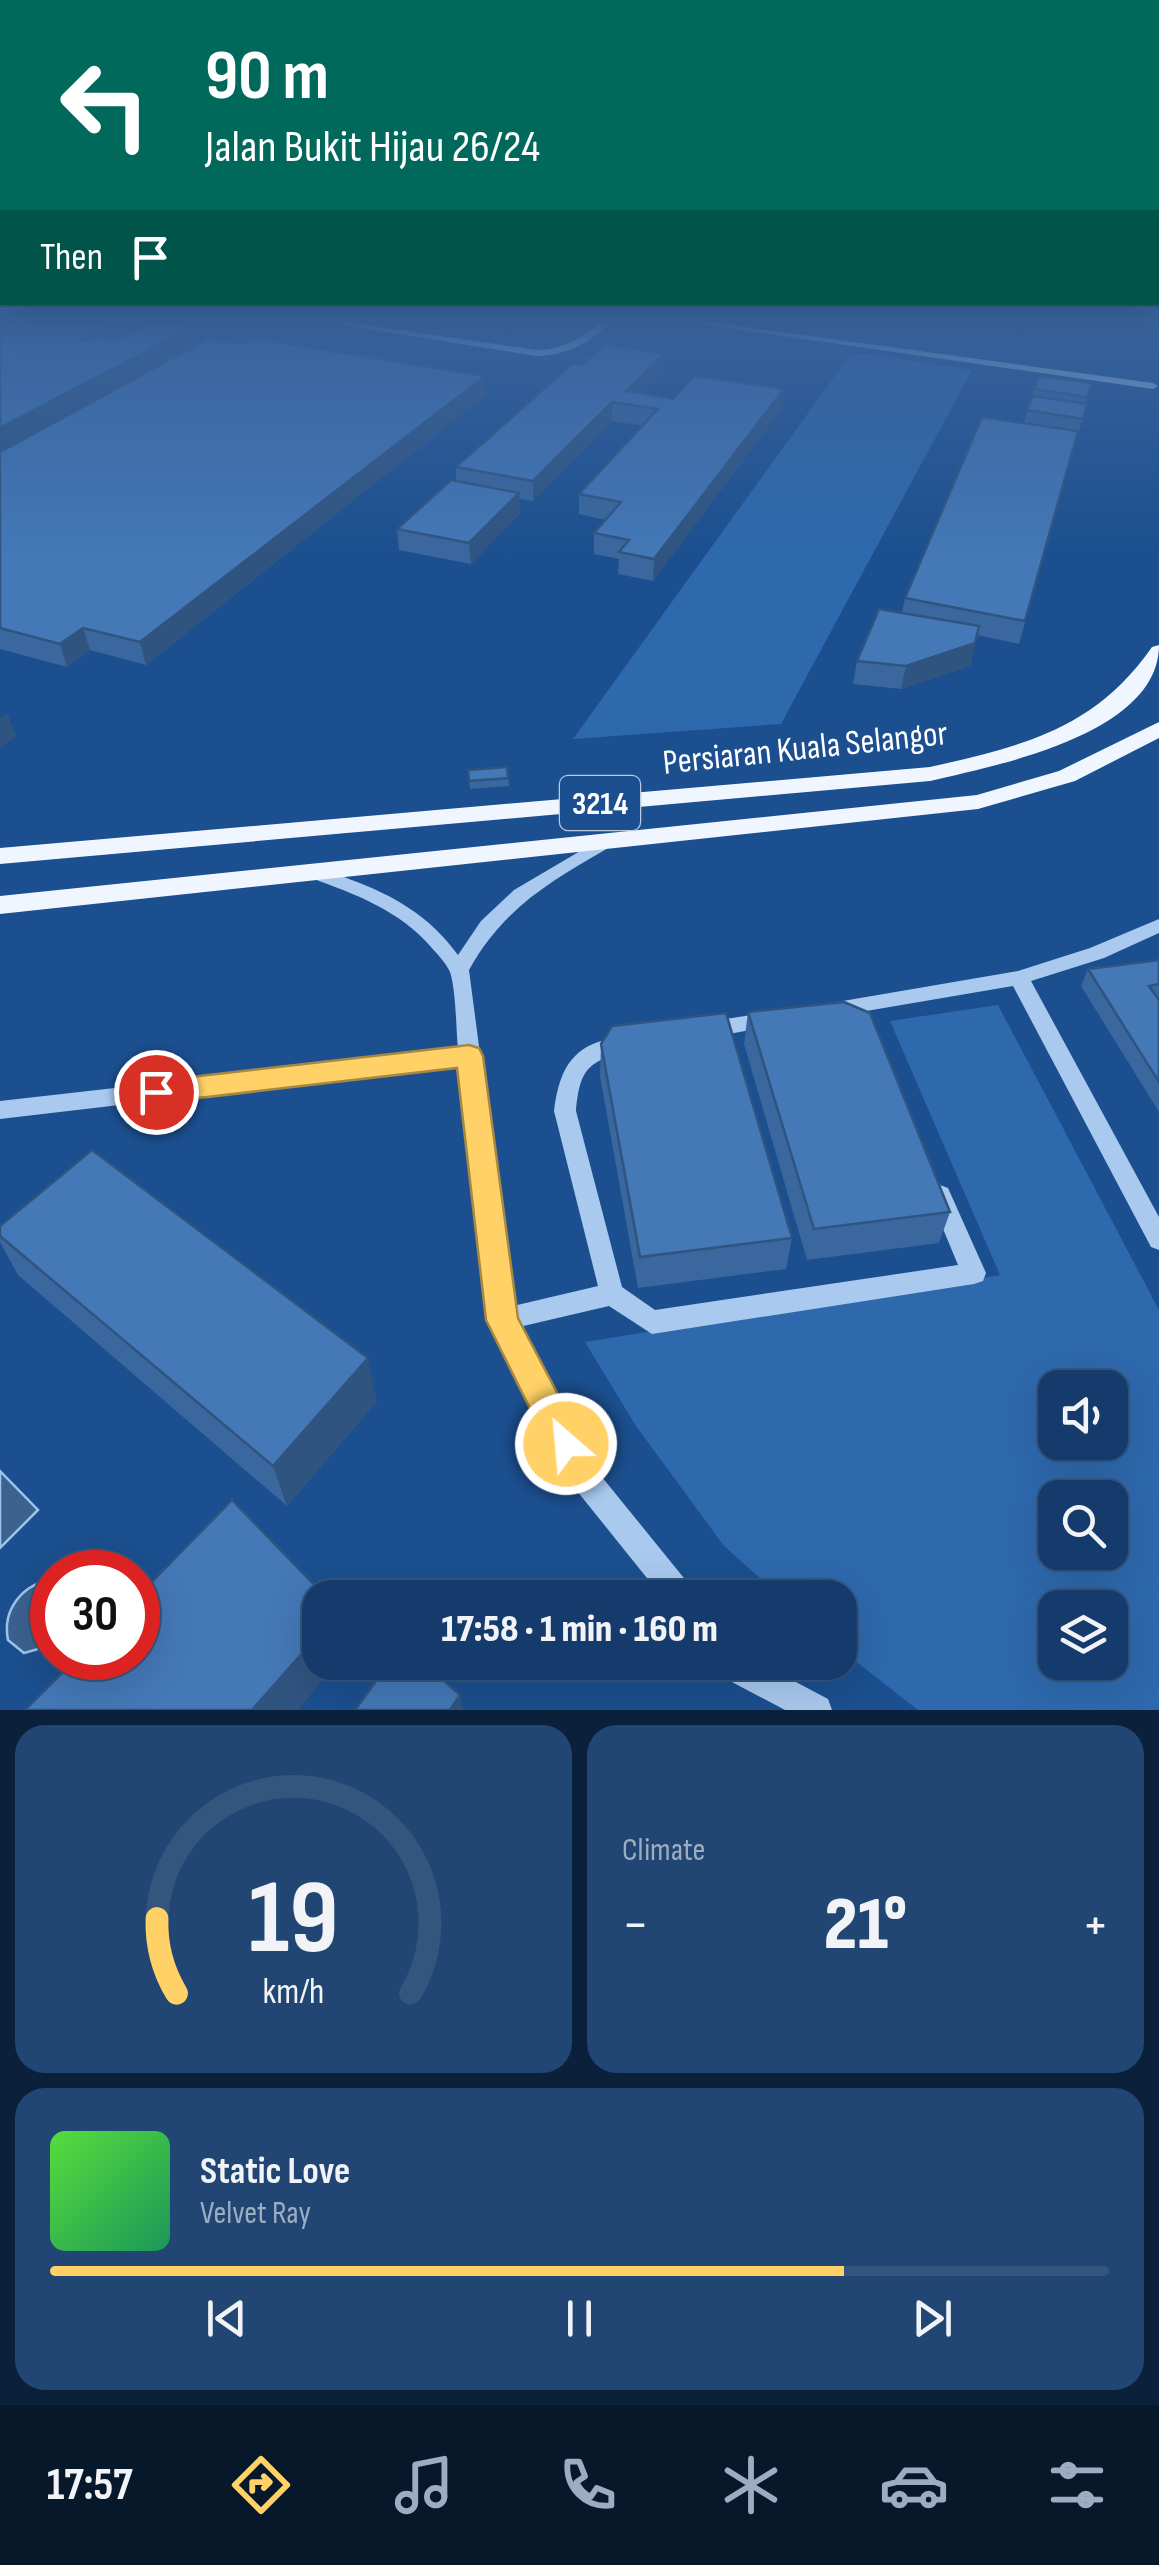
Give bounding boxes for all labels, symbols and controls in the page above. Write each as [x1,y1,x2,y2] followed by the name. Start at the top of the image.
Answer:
[205,35,329,119] text: 90 m
[40,40,170,170] icon: left
[205,120,540,175] text: Jalan Bukit Hijau 26/24
[123,230,178,285] icon: arrive
[40,235,103,280] text: Then
[661,712,950,785] street label: Persiaran Kuala Selangor
[560,776,640,830] road number: 3214
[114,1050,199,1135] pin
[129,1065,184,1120] icon: arrive
[1038,1370,1128,1680] map controls
[1038,1370,1128,1460] button: sound
[514,1392,618,1496] position arrow
[1038,1480,1128,1570] button: search
[30,1550,160,1680] speed limit sign: 30
[1038,1590,1128,1680] button: layers
[441,1607,718,1652] text: 17:58 · 1 min · 160 m
[622,1831,705,1870] text: Climate
[248,1857,339,1982] text: 19
[824,1880,907,1971] text: 21°
[622,1892,649,1959] text: −
[1082,1892,1109,1959] text: +
[263,1971,324,2014] text: km/h
[200,2149,350,2194] text: Static Love
[200,2194,311,2233] text: Velvet Ray
[199,2291,254,2346] icon: previous
[552,2291,607,2346] icon: pause
[905,2291,960,2346] icon: next
[226,2450,296,2520] icon: directions
[389,2450,459,2520] icon: music
[553,2450,623,2520] icon: phone
[716,2450,786,2520] icon: climate
[879,2450,949,2520] icon: car
[1042,2450,1112,2520] icon: filters
[47,2458,133,2513] text: 17:57

